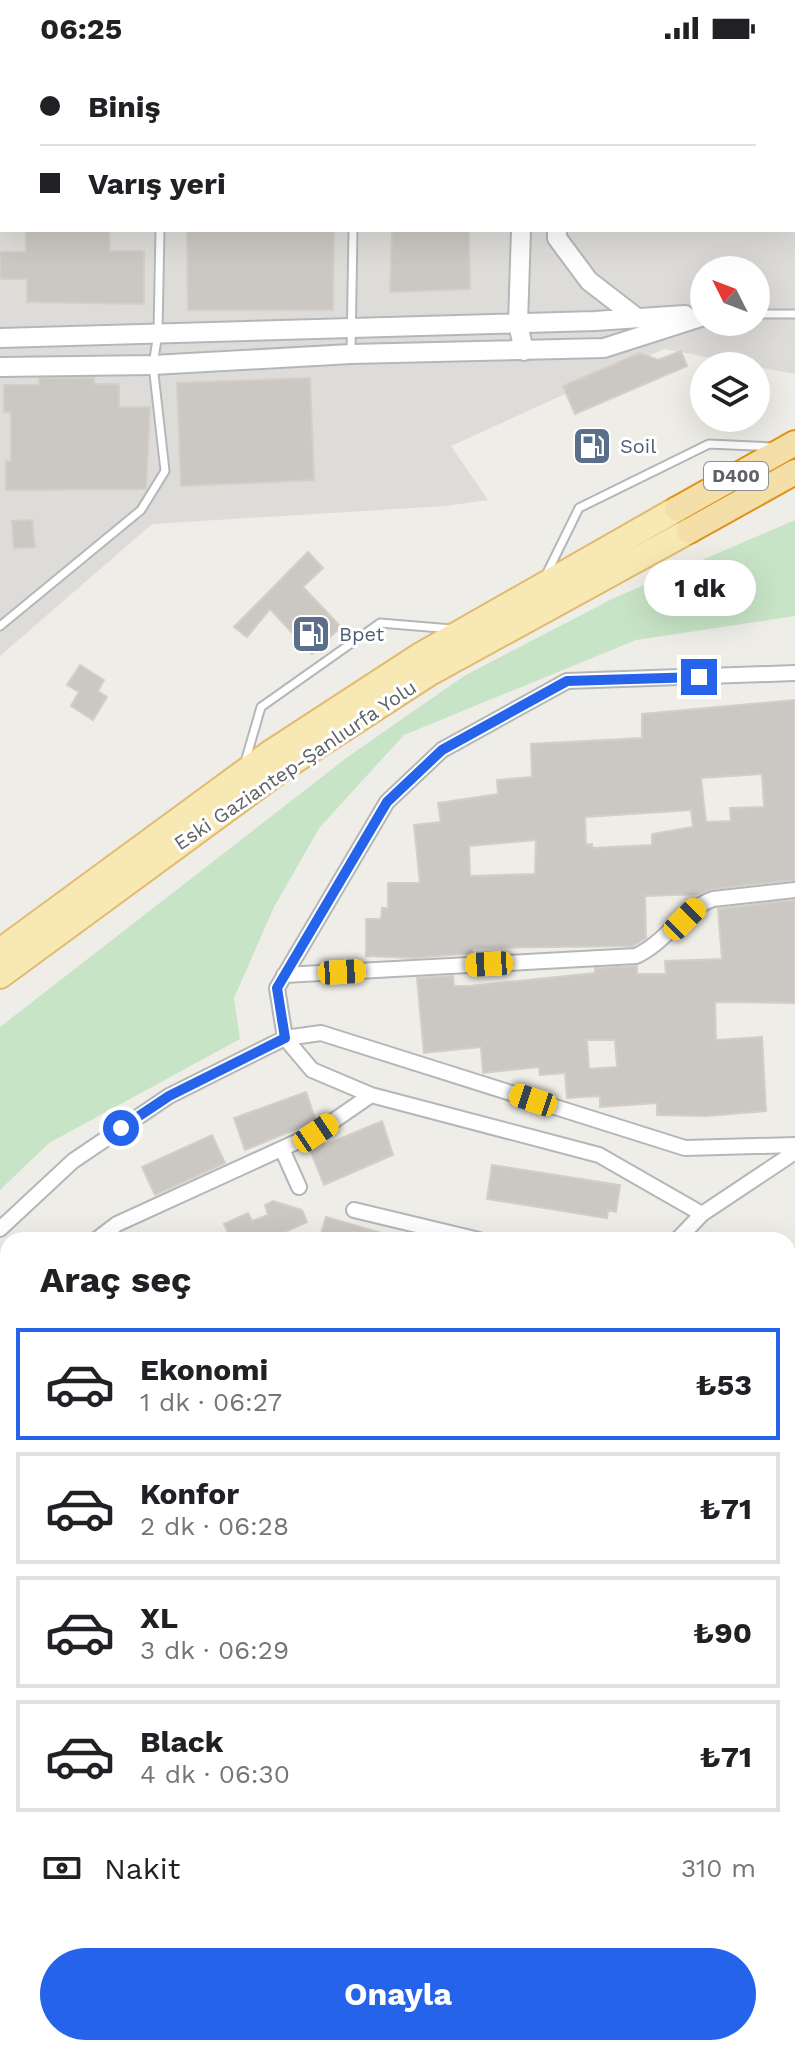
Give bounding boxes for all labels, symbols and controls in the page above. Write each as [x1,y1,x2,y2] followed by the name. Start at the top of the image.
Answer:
[40,11,122,46] text: 06:25
[88,89,161,124] text: Biniş
[88,166,226,201] text: Varış yeri
[690,256,770,336] north arrow
[690,256,770,432] map controls
[690,352,770,432] button: layers
[571,425,613,467] fuel station icon: Soil
[620,434,656,458] place label: Soil
[704,462,768,490] road number: D400
[643,561,755,617] callout: 1 dk
[674,573,726,603] text: 1 dk
[290,613,332,655] fuel station icon: Bpet
[339,622,385,646] place label: Bpet
[681,659,717,695] route end
[169,675,421,855] street label: Eski Gaziantep-Şanlıurfa Yolu
[660,894,710,944] car
[464,951,514,977] car
[317,959,367,985] car
[506,1081,560,1119] car
[103,1110,139,1146] route start
[289,1110,343,1156] car
[40,1259,191,1301] text: Araç seç
[44,1348,116,1420] icon: car
[140,1352,268,1387] text: Ekonomi
[695,1367,752,1402] text: ₺53
[140,1387,282,1417] text: 1 dk · 06:27
[44,1472,116,1544] icon: car
[140,1476,239,1511] text: Konfor
[700,1491,752,1526] text: ₺71
[140,1511,289,1541] text: 2 dk · 06:28
[44,1596,116,1668] icon: car
[140,1600,178,1635] text: XL
[693,1615,752,1650] text: ₺90
[140,1635,289,1665] text: 3 dk · 06:29
[44,1720,116,1792] icon: car
[140,1724,224,1759] text: Black
[700,1739,752,1774] text: ₺71
[140,1759,290,1789] text: 4 dk · 06:30
[40,1846,84,1890] icon: cash
[104,1851,180,1886] text: Nakit
[681,1853,756,1883] text: 310 m
[40,1948,756,2040] button: Onayla

